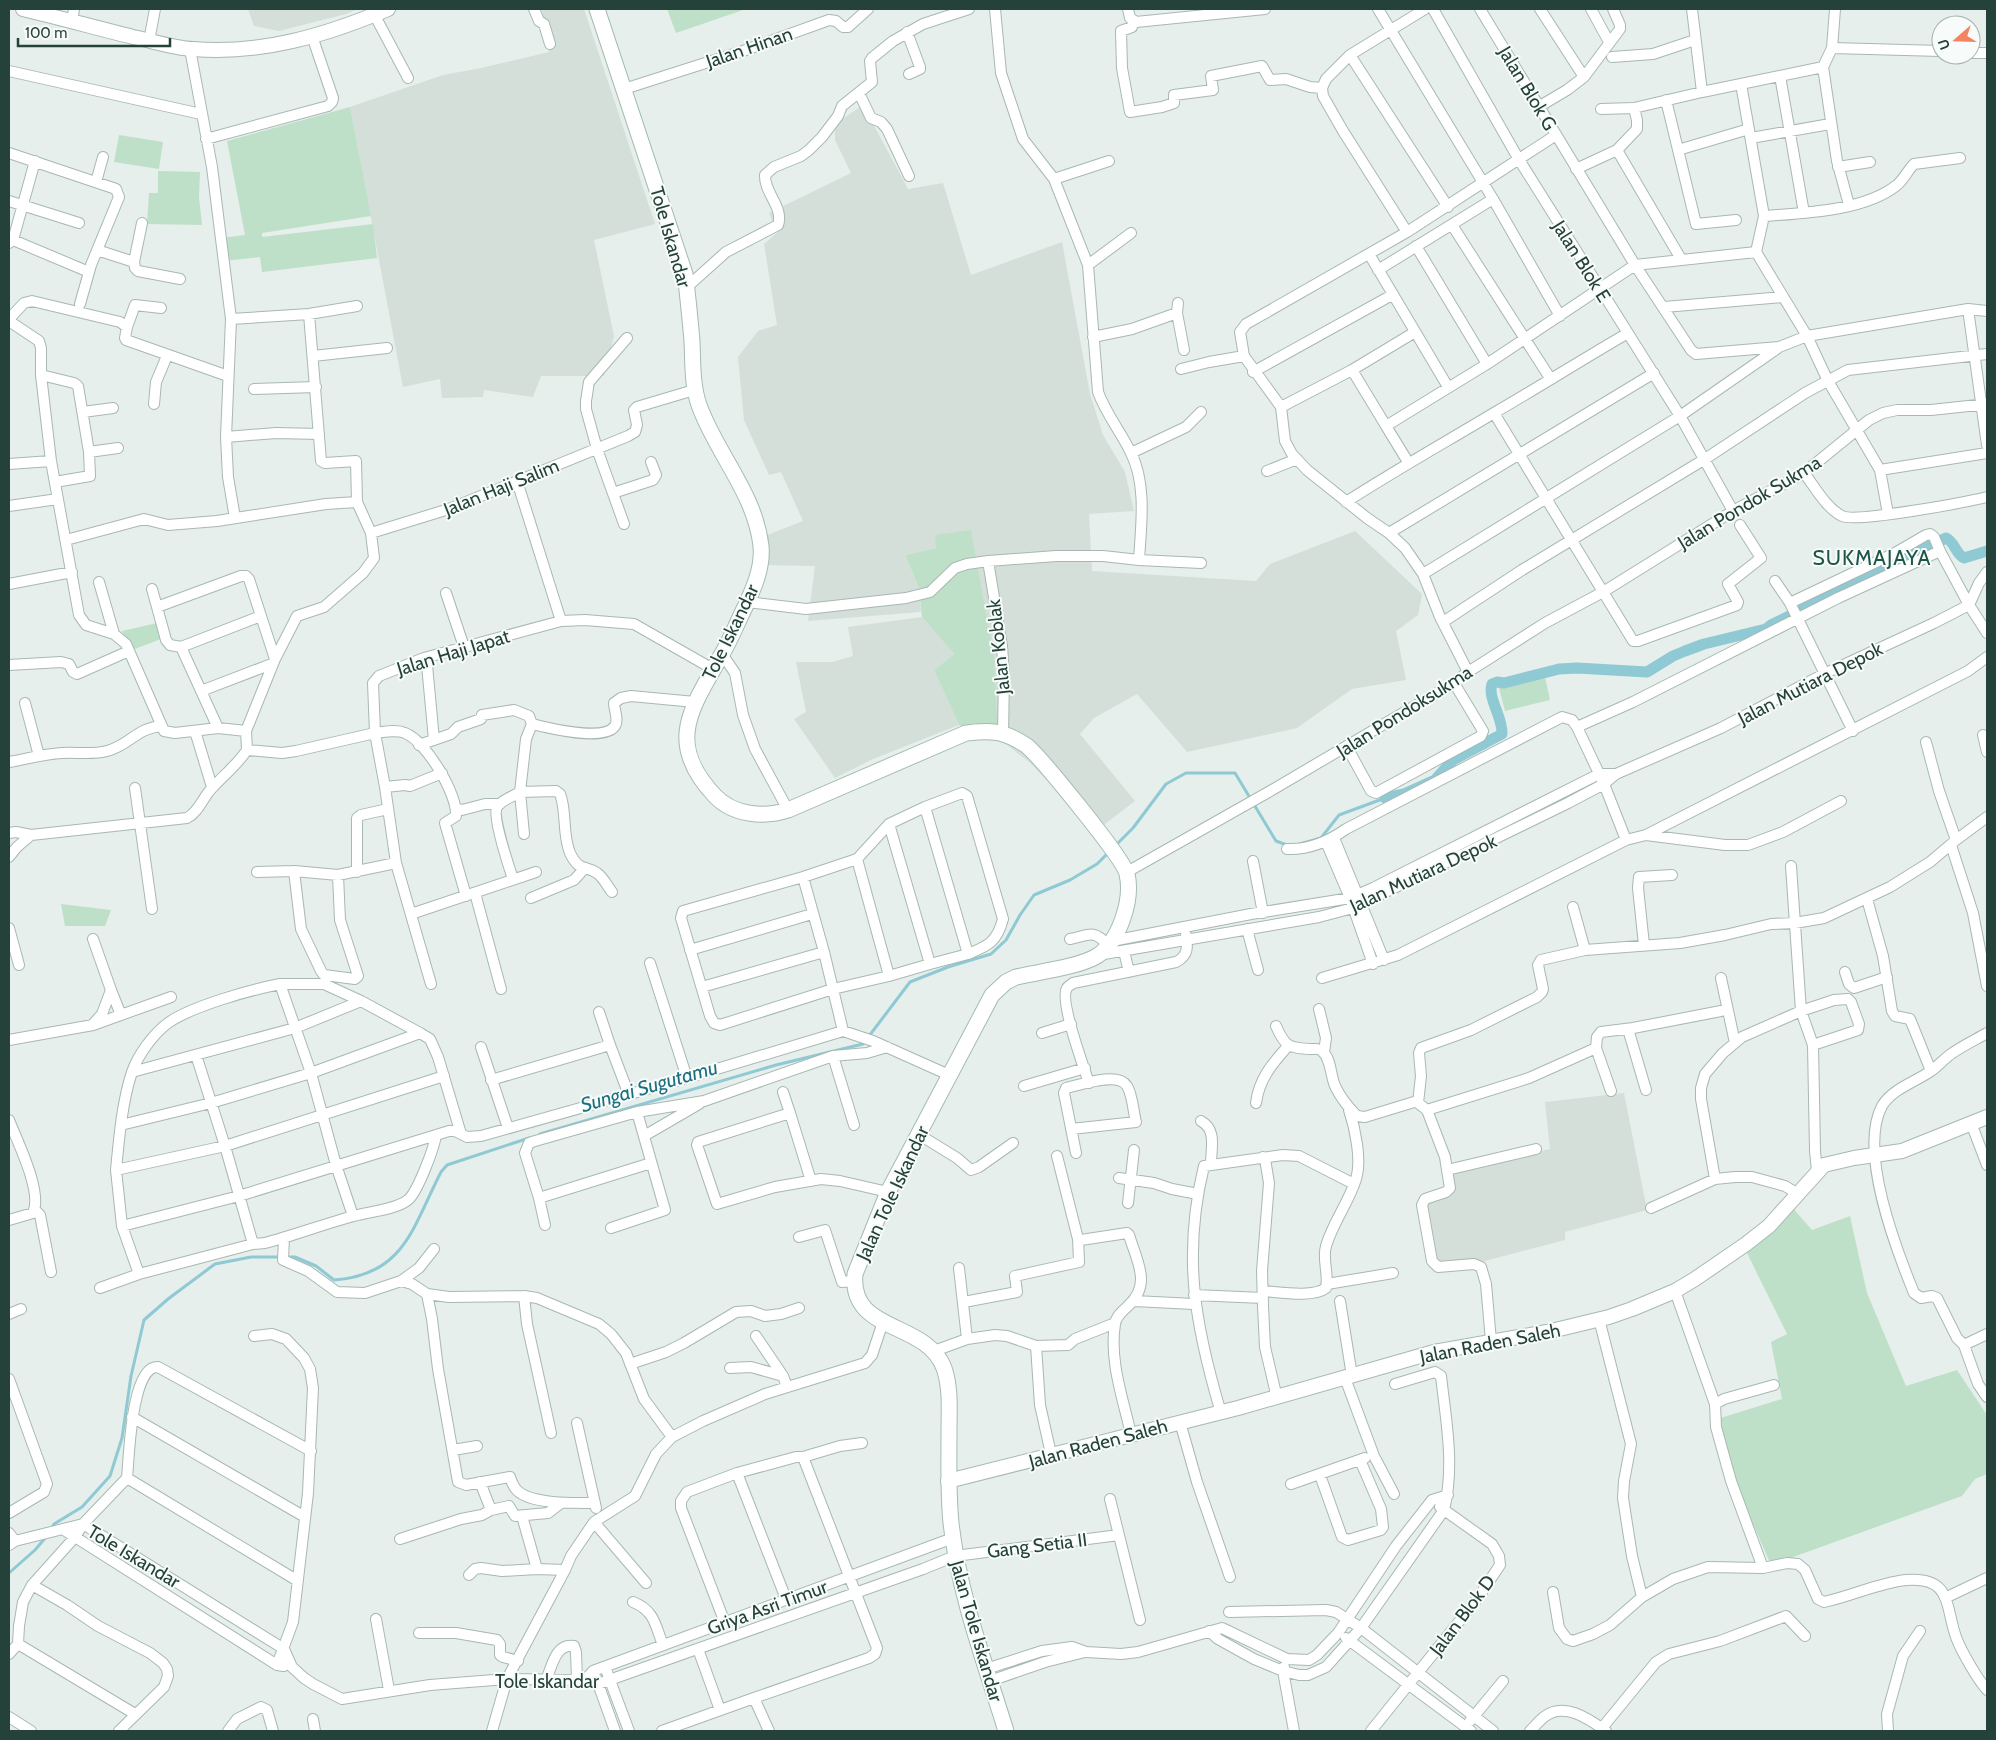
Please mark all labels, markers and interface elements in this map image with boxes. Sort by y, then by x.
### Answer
scale bar [18,15,170,47]
north arrow [1931,15,1981,65]
street label: Jalan Hinan [702,22,795,73]
text: 100 m [25,24,67,42]
text: U [1934,37,1954,52]
street label: Jalan Blok G [1493,41,1562,134]
street label: Tole Iskandar [645,184,696,290]
street label: Jalan Blok E [1547,215,1616,306]
street label: Jalan Pondok Sukma [1673,451,1825,555]
street label: Jalan Haji Salim [439,454,562,521]
district label: SUKMAJAYA [1813,545,1931,570]
street label: Tole Iskandar [697,581,764,684]
street label: Jalan Koblak [982,598,1015,697]
street label: Jalan Haji Japat [393,624,513,681]
street label: Jalan Mutiara Depok [1733,637,1887,730]
street label: Jalan Pondoksukma [1331,660,1476,763]
street label: Jalan Mutiara Depok [1345,829,1501,918]
water label: Sungai Sugutamu [578,1055,720,1117]
street label: Jalan Tole Iskandar [851,1122,934,1265]
street label: Jalan Raden Saleh [1417,1319,1562,1369]
street label: Jalan Raden Saleh [1025,1414,1170,1473]
street label: Tole Iskandar [83,1520,184,1593]
street label: Gang Setia II [986,1528,1088,1563]
street label: Jalan Tole Iskandar [945,1557,1008,1705]
street label: Jalan Blok D [1424,1570,1500,1661]
street label: Griya Asri Timur [704,1575,830,1640]
street label: Tole Iskandar [495,1670,599,1693]

